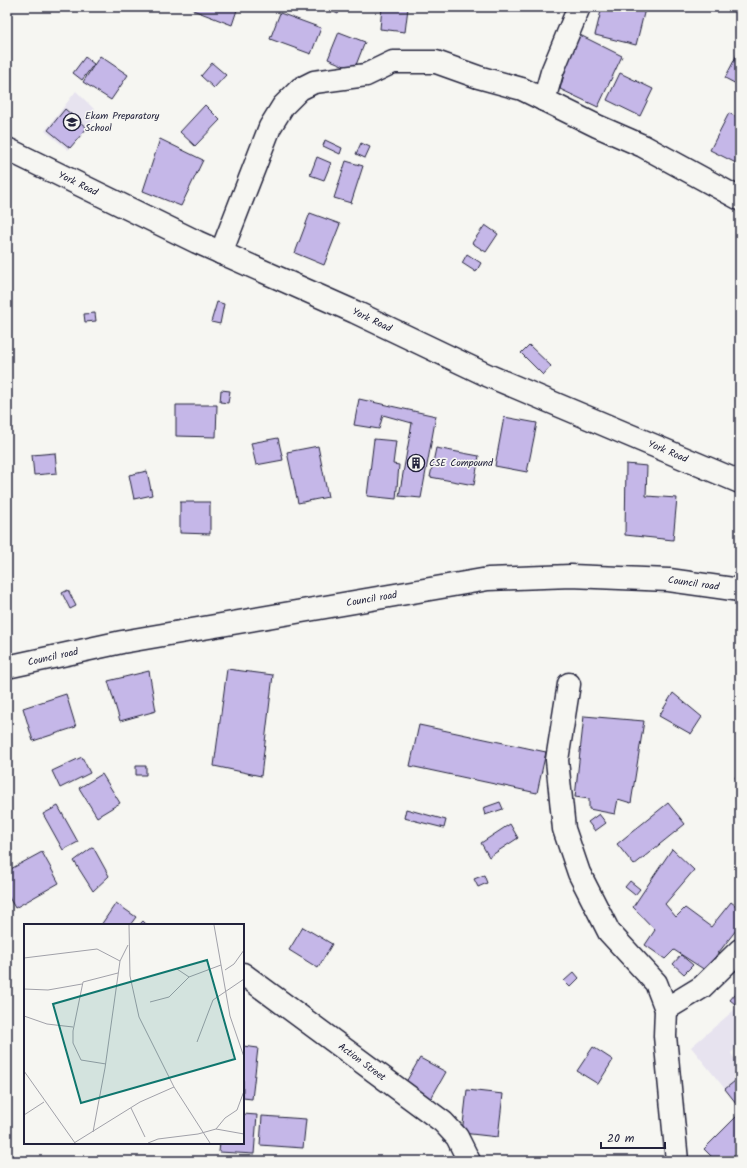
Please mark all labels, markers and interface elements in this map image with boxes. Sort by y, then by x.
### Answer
place label: Ekam Preparatory School [85,108,160,136]
school or university icon: Ekam Preparatory School [62,112,82,132]
street label: York Road [55,167,101,201]
street label: York Road [349,304,395,337]
street label: York Road [645,436,691,468]
building icon: CSE Compound [406,453,426,473]
place label: CSE Compound [429,455,494,471]
street label: Council road [667,572,721,595]
street label: Council road [345,587,399,611]
street label: Council road [26,644,81,670]
inset map [24,924,244,1144]
street label: Action Street [335,1039,389,1085]
scale bar [601,1124,665,1150]
text: 20 m [607,1129,635,1148]

